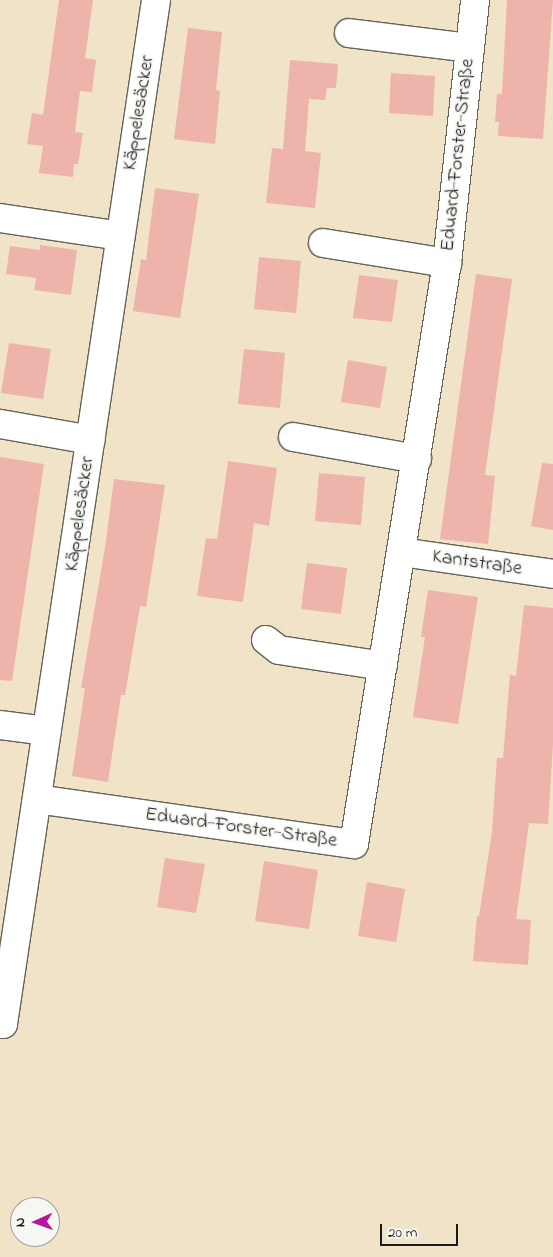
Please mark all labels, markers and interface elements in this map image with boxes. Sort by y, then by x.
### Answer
street label: Käppelesäcker [118,54,160,172]
street label: Eduard-Forster-Straße [436,57,480,253]
street label: Käppelesäcker [60,455,100,573]
street label: Kantstraße [431,545,523,581]
street label: Eduard-Forster-Straße [143,803,339,853]
north arrow [10,1197,60,1247]
scale bar [383,1214,460,1246]
text: N [10,1217,31,1228]
text: 20 m [388,1222,417,1244]

